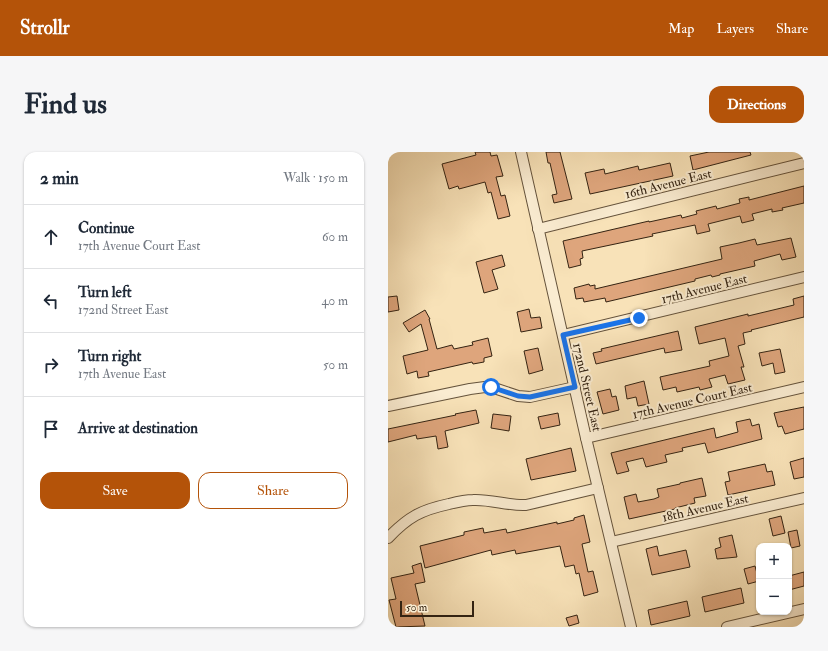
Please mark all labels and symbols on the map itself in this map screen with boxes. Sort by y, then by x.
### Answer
street label: 16th Avenue East [623,165,713,202]
street label: 17th Avenue East [660,271,749,307]
route end [630,309,648,327]
street label: 172nd Street East [569,341,605,433]
route start [482,378,500,396]
street label: 17th Avenue Court East [631,379,754,423]
street label: 18th Avenue East [660,490,750,526]
scale bar [400,599,474,618]

